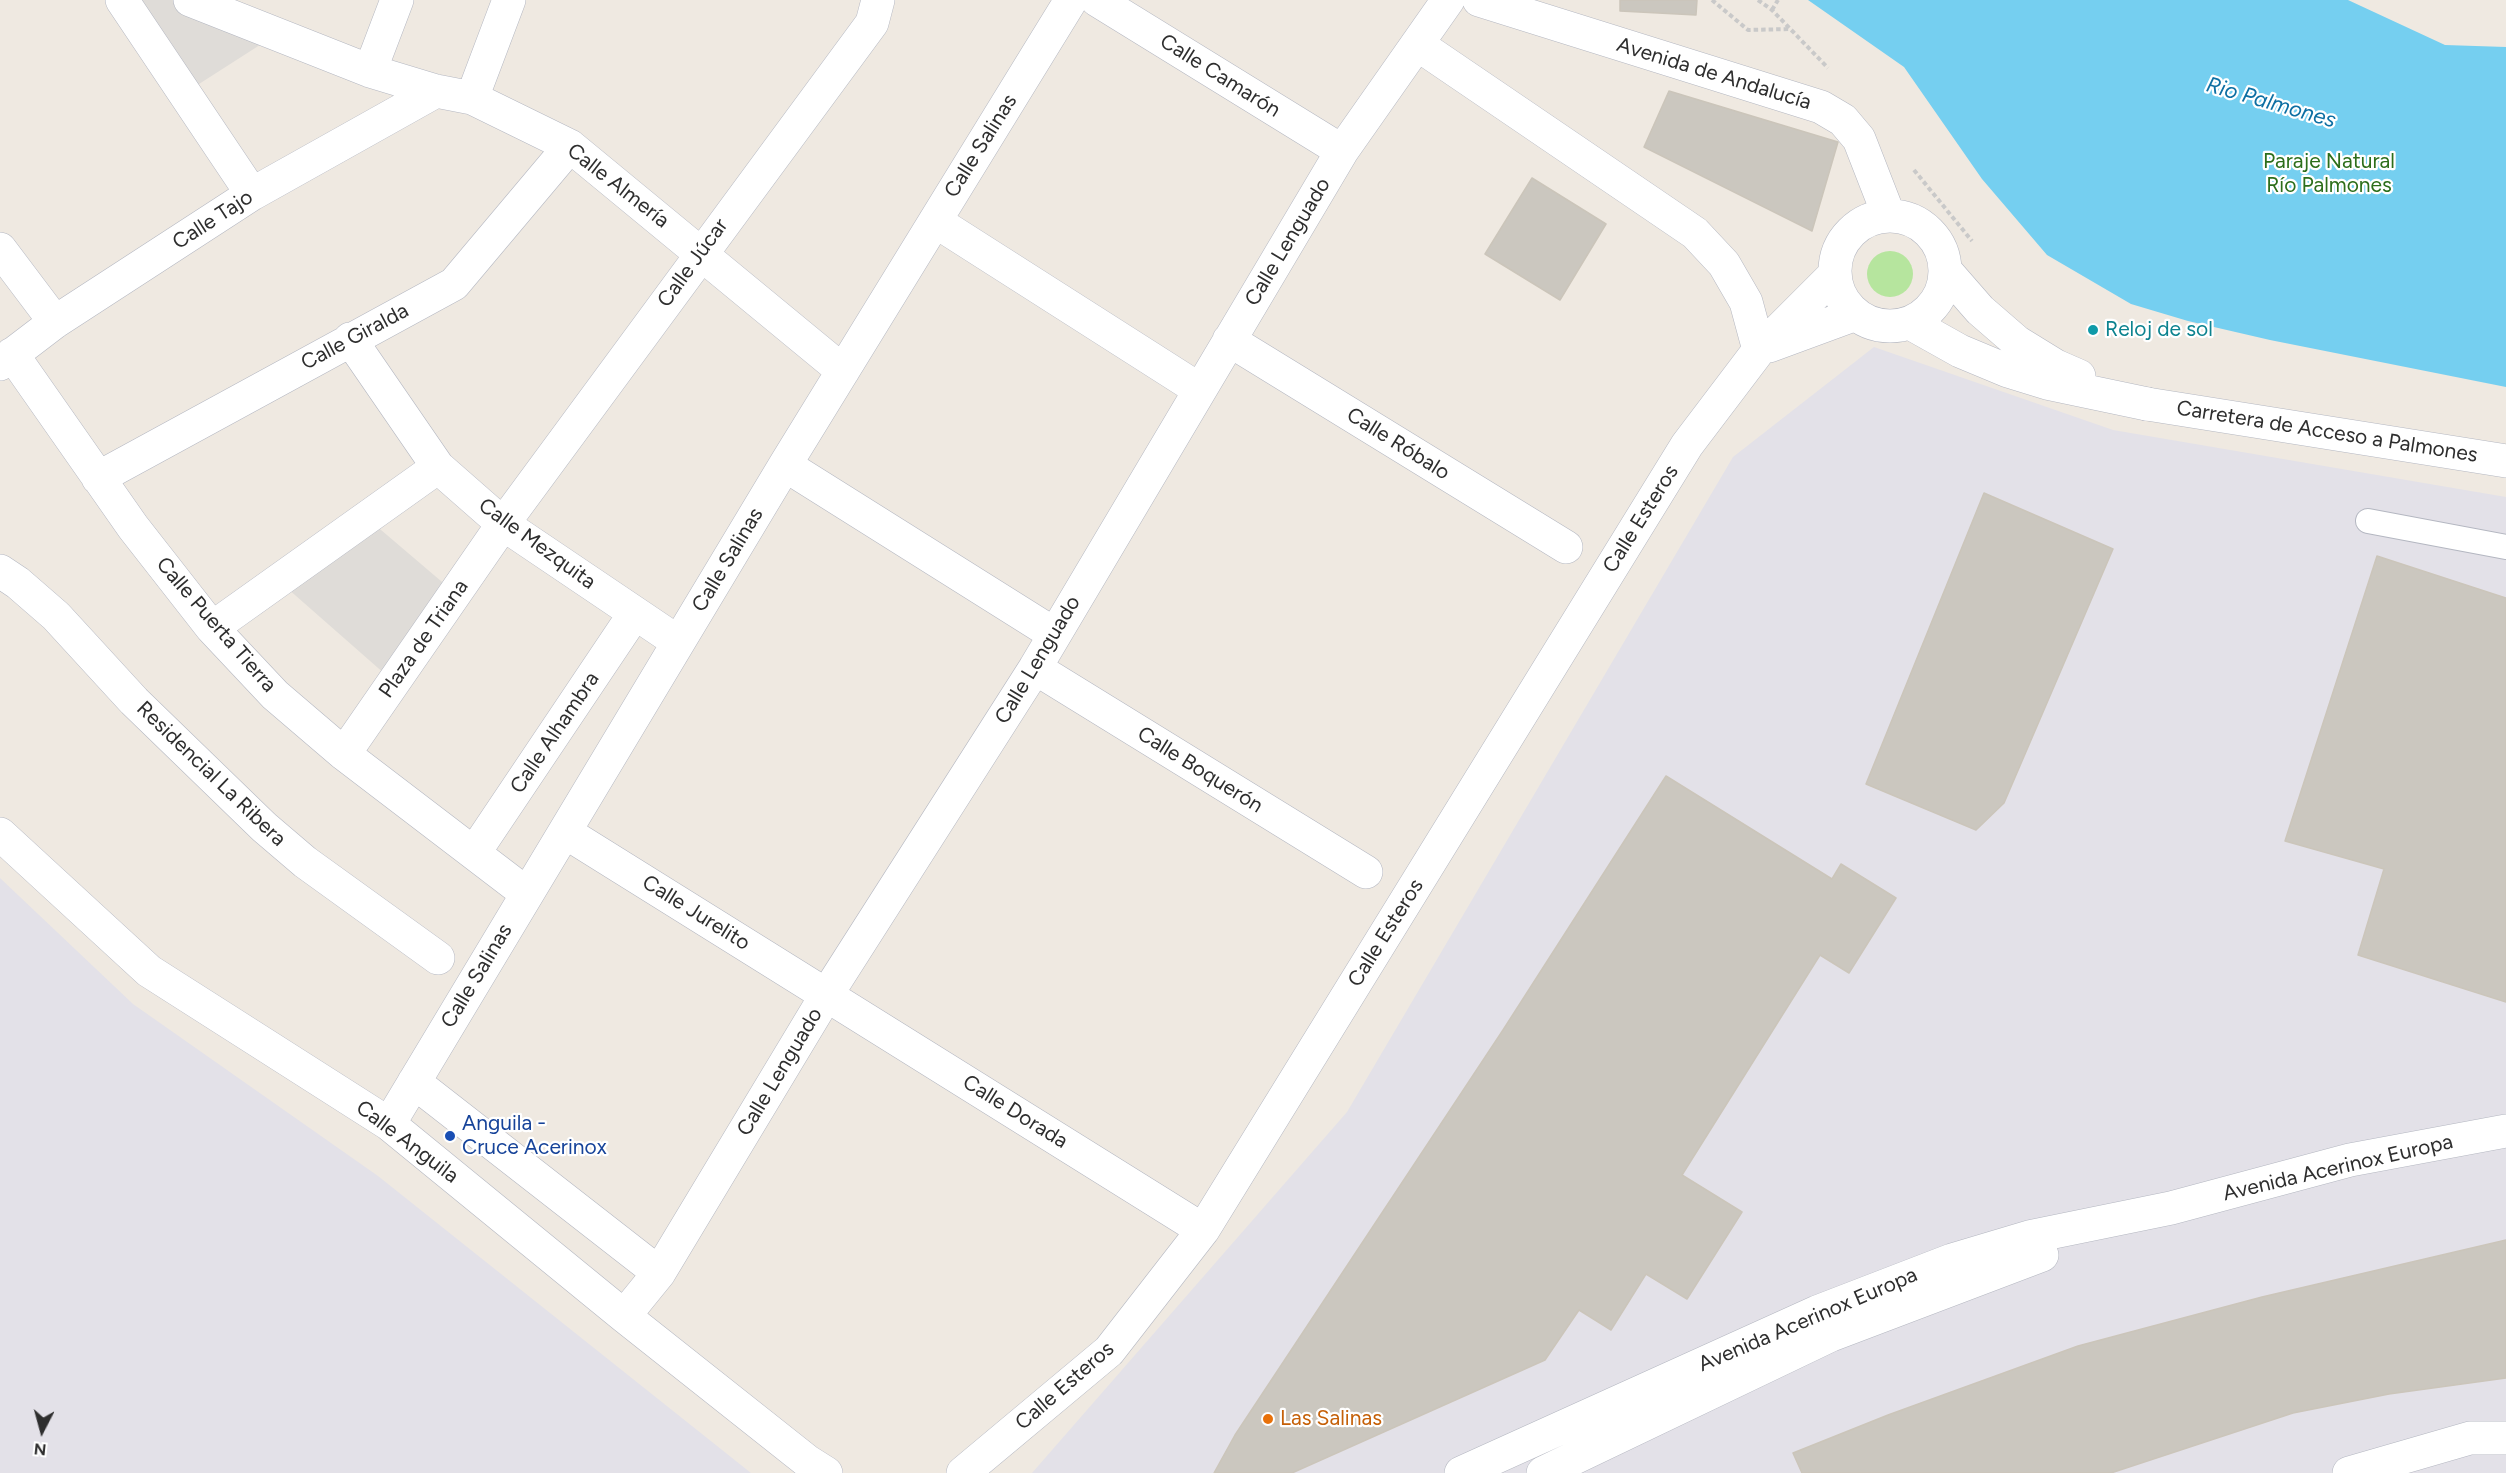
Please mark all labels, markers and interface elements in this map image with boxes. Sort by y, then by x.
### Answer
street label: Calle Camarón [1155,29,1285,123]
street label: Avenida de Andalucía [1614,32,1814,116]
water label: Rio Palmones [2203,72,2339,134]
street label: Calle Salinas [939,90,1023,202]
street label: Calle Almería [562,138,674,234]
park label: Paraje Natural Río Palmones [2263,149,2395,199]
street label: Calle Lenguado [1240,173,1336,311]
street label: Calle Tajo [168,185,258,255]
street label: Calle Júcar [652,214,734,312]
street label: Calle Giralda [297,298,413,376]
place label: Reloj de sol [2105,317,2213,343]
marker: Reloj de sol [2086,323,2100,337]
street label: Carretera de Acceso a Palmones [2175,396,2479,468]
street label: Calle Róbalo [1342,402,1454,486]
street label: Calle Esteros [1598,460,1684,578]
street label: Calle Mezquita [474,493,600,595]
street label: Calle Salinas [687,503,769,617]
street label: Calle Puerta Tierra [150,552,282,698]
street label: Plaza de Triana [374,575,474,703]
street label: Calle Lenguado [990,591,1086,729]
street label: Calle Alhambra [505,668,605,798]
street label: Residencial La Ribera [131,696,291,852]
street label: Calle Boquerón [1133,721,1267,819]
street label: Calle Jurelito [637,870,755,956]
street label: Calle Esteros [1343,874,1429,992]
street label: Calle Salinas [436,919,518,1033]
street label: Calle Lenguado [732,1003,828,1141]
street label: Calle Dorada [958,1070,1072,1154]
street label: Calle Anguila [351,1095,463,1189]
place label: Anguila - Cruce Acerinox [462,1111,607,1161]
marker: Anguila - Cruce Acerinox [443,1129,457,1143]
street label: Avenida Acerinox Europa [2221,1129,2455,1207]
street label: Avenida Acerinox Europa [1695,1262,1921,1378]
street label: Calle Esteros [1011,1336,1119,1436]
north arrow [12,1401,72,1461]
place label: Las Salinas [1280,1406,1382,1432]
marker: Las Salinas [1261,1412,1275,1426]
text: N [33,1439,47,1459]

